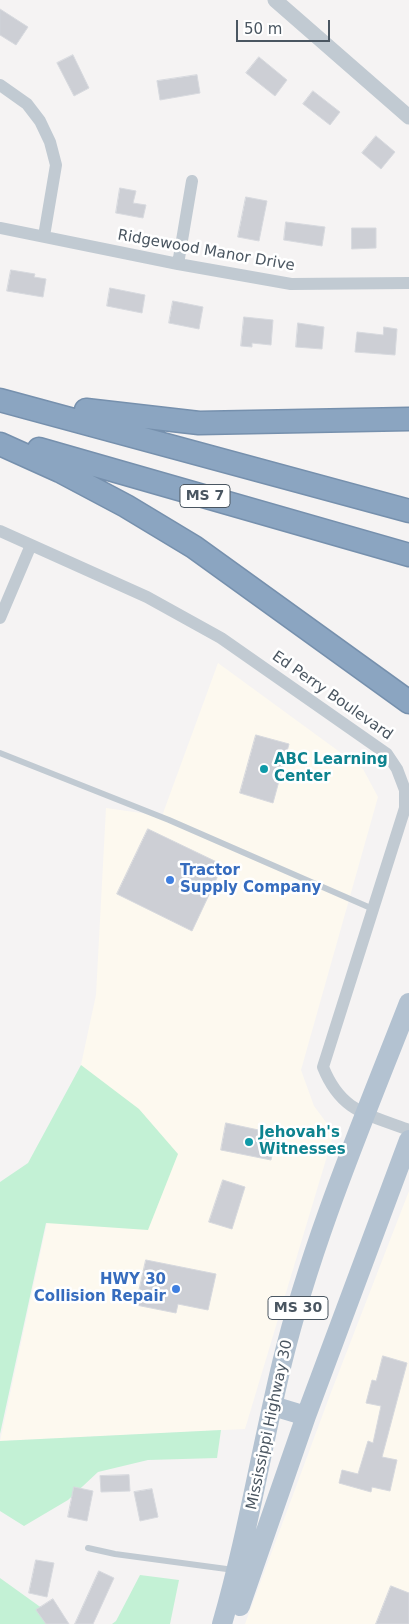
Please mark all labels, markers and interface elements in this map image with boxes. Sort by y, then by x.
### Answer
scale bar [239,10,333,42]
text: 50 m [244,20,282,38]
street label: Ridgewood Manor Drive [116,227,296,275]
road number: MS 7 [180,484,230,508]
street label: Ed Perry Boulevard [268,648,396,744]
place label: ABC Learning Center [274,751,388,786]
marker: ABC Learning Center [258,763,270,775]
place label: Tractor Supply Company [180,862,321,897]
marker: Tractor Supply Company [164,874,176,886]
place label: Jehovah's Witnesses [259,1124,346,1159]
marker: Jehovah's Witnesses [243,1136,255,1148]
place label: HWY 30 Collision Repair [34,1271,166,1306]
marker: HWY 30 Collision Repair [170,1283,182,1295]
road number: MS 30 [268,1296,328,1320]
street label: Mississippi Highway 30 [243,1338,297,1512]

